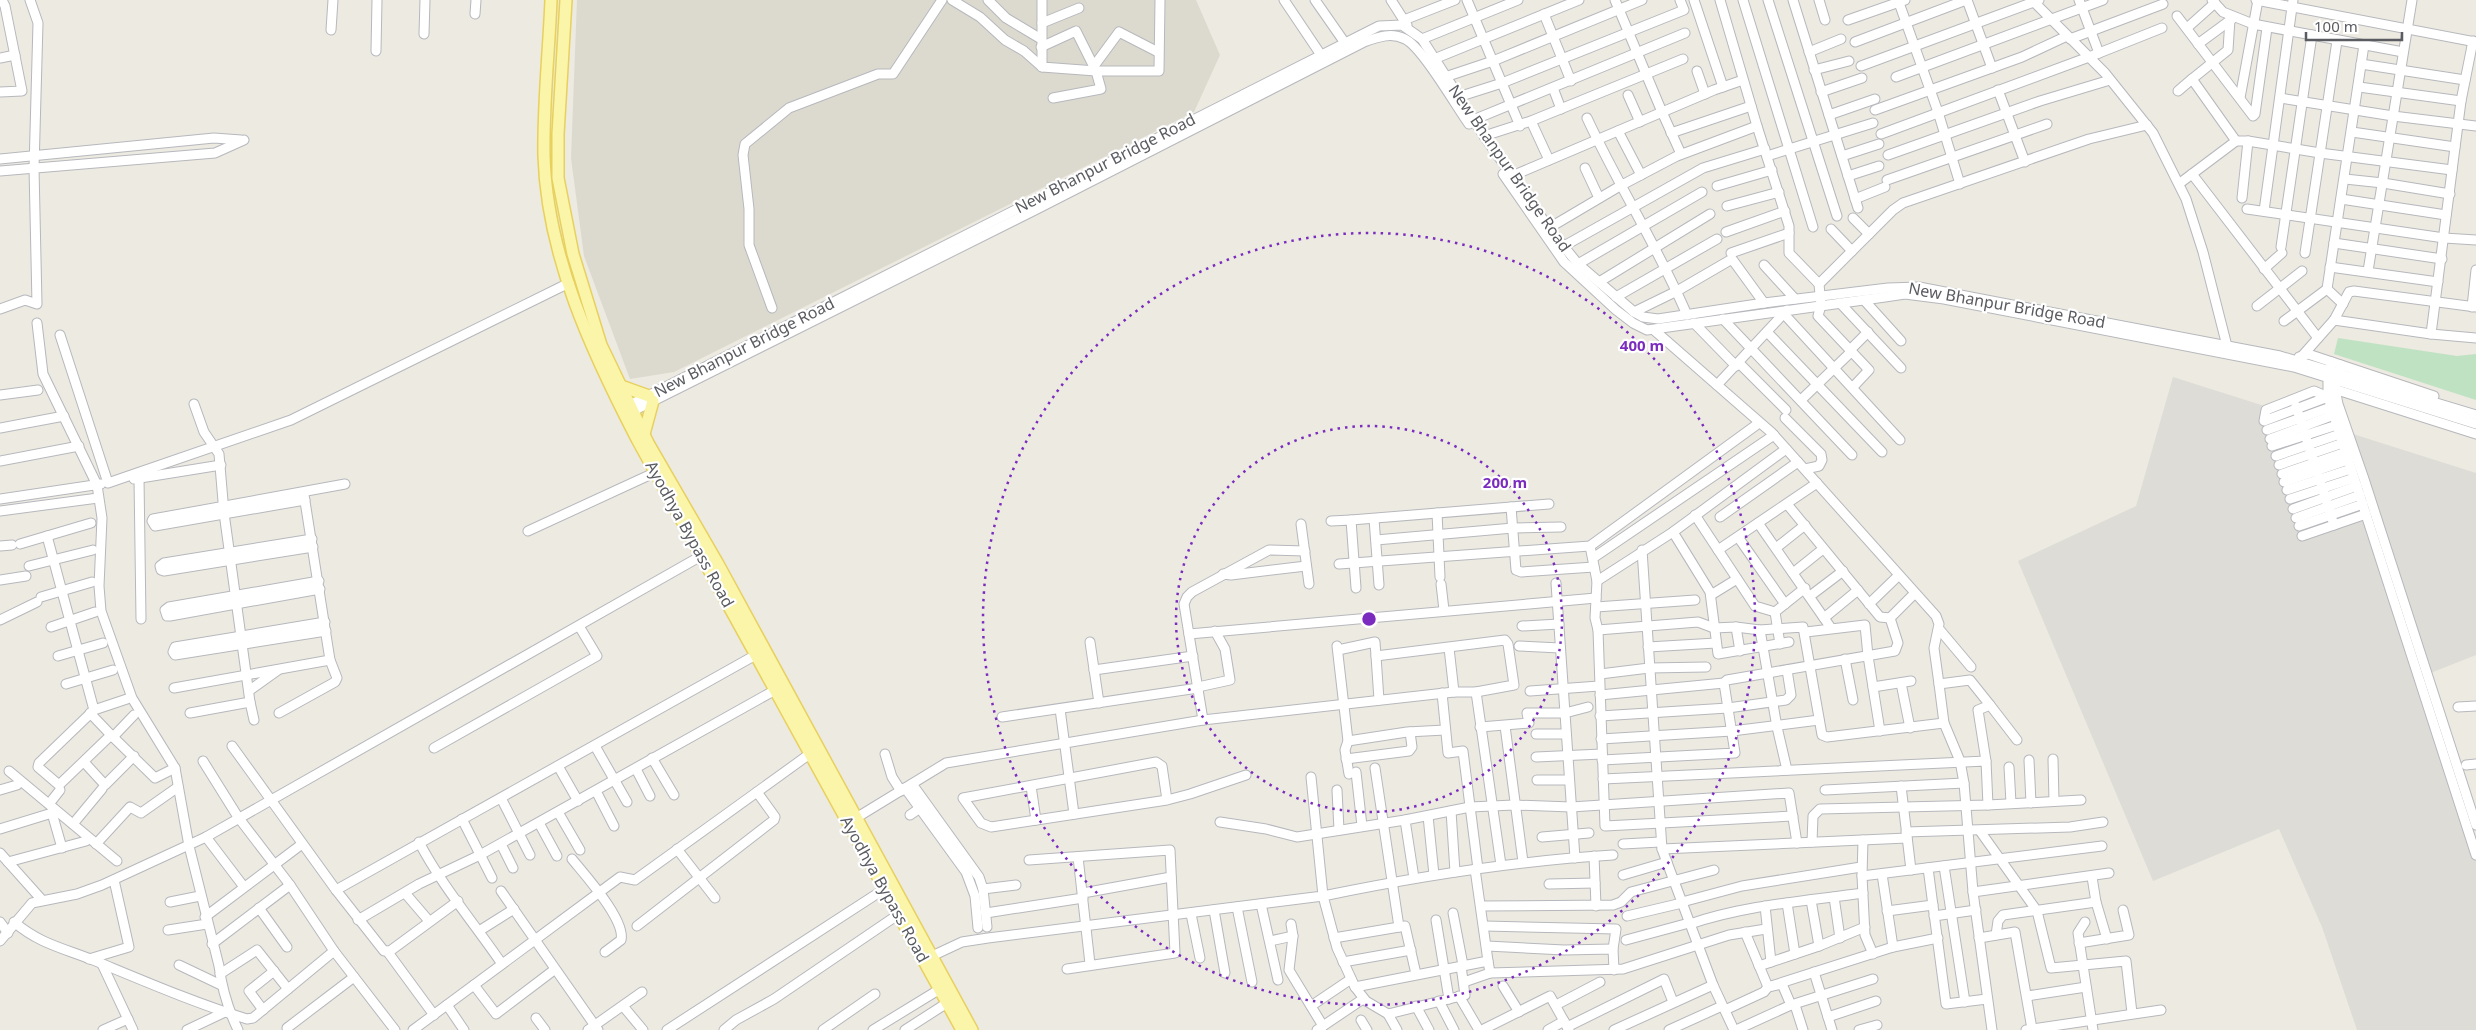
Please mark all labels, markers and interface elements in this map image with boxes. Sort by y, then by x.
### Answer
scale bar [2306,10,2402,42]
text: 100 m [2314,16,2358,36]
street label: New Bhanpur Bridge Road [1444,80,1576,256]
street label: New Bhanpur Bridge Road [1011,108,1199,218]
street label: New Bhanpur Bridge Road [1907,277,2107,333]
street label: New Bhanpur Bridge Road [650,292,838,402]
text: 400 m [1620,335,1664,355]
street label: Ayodhya Bypass Road [641,457,739,611]
text: 200 m [1483,472,1527,492]
centre of rings [1360,610,1378,628]
street label: Ayodhya Bypass Road [836,812,934,966]

